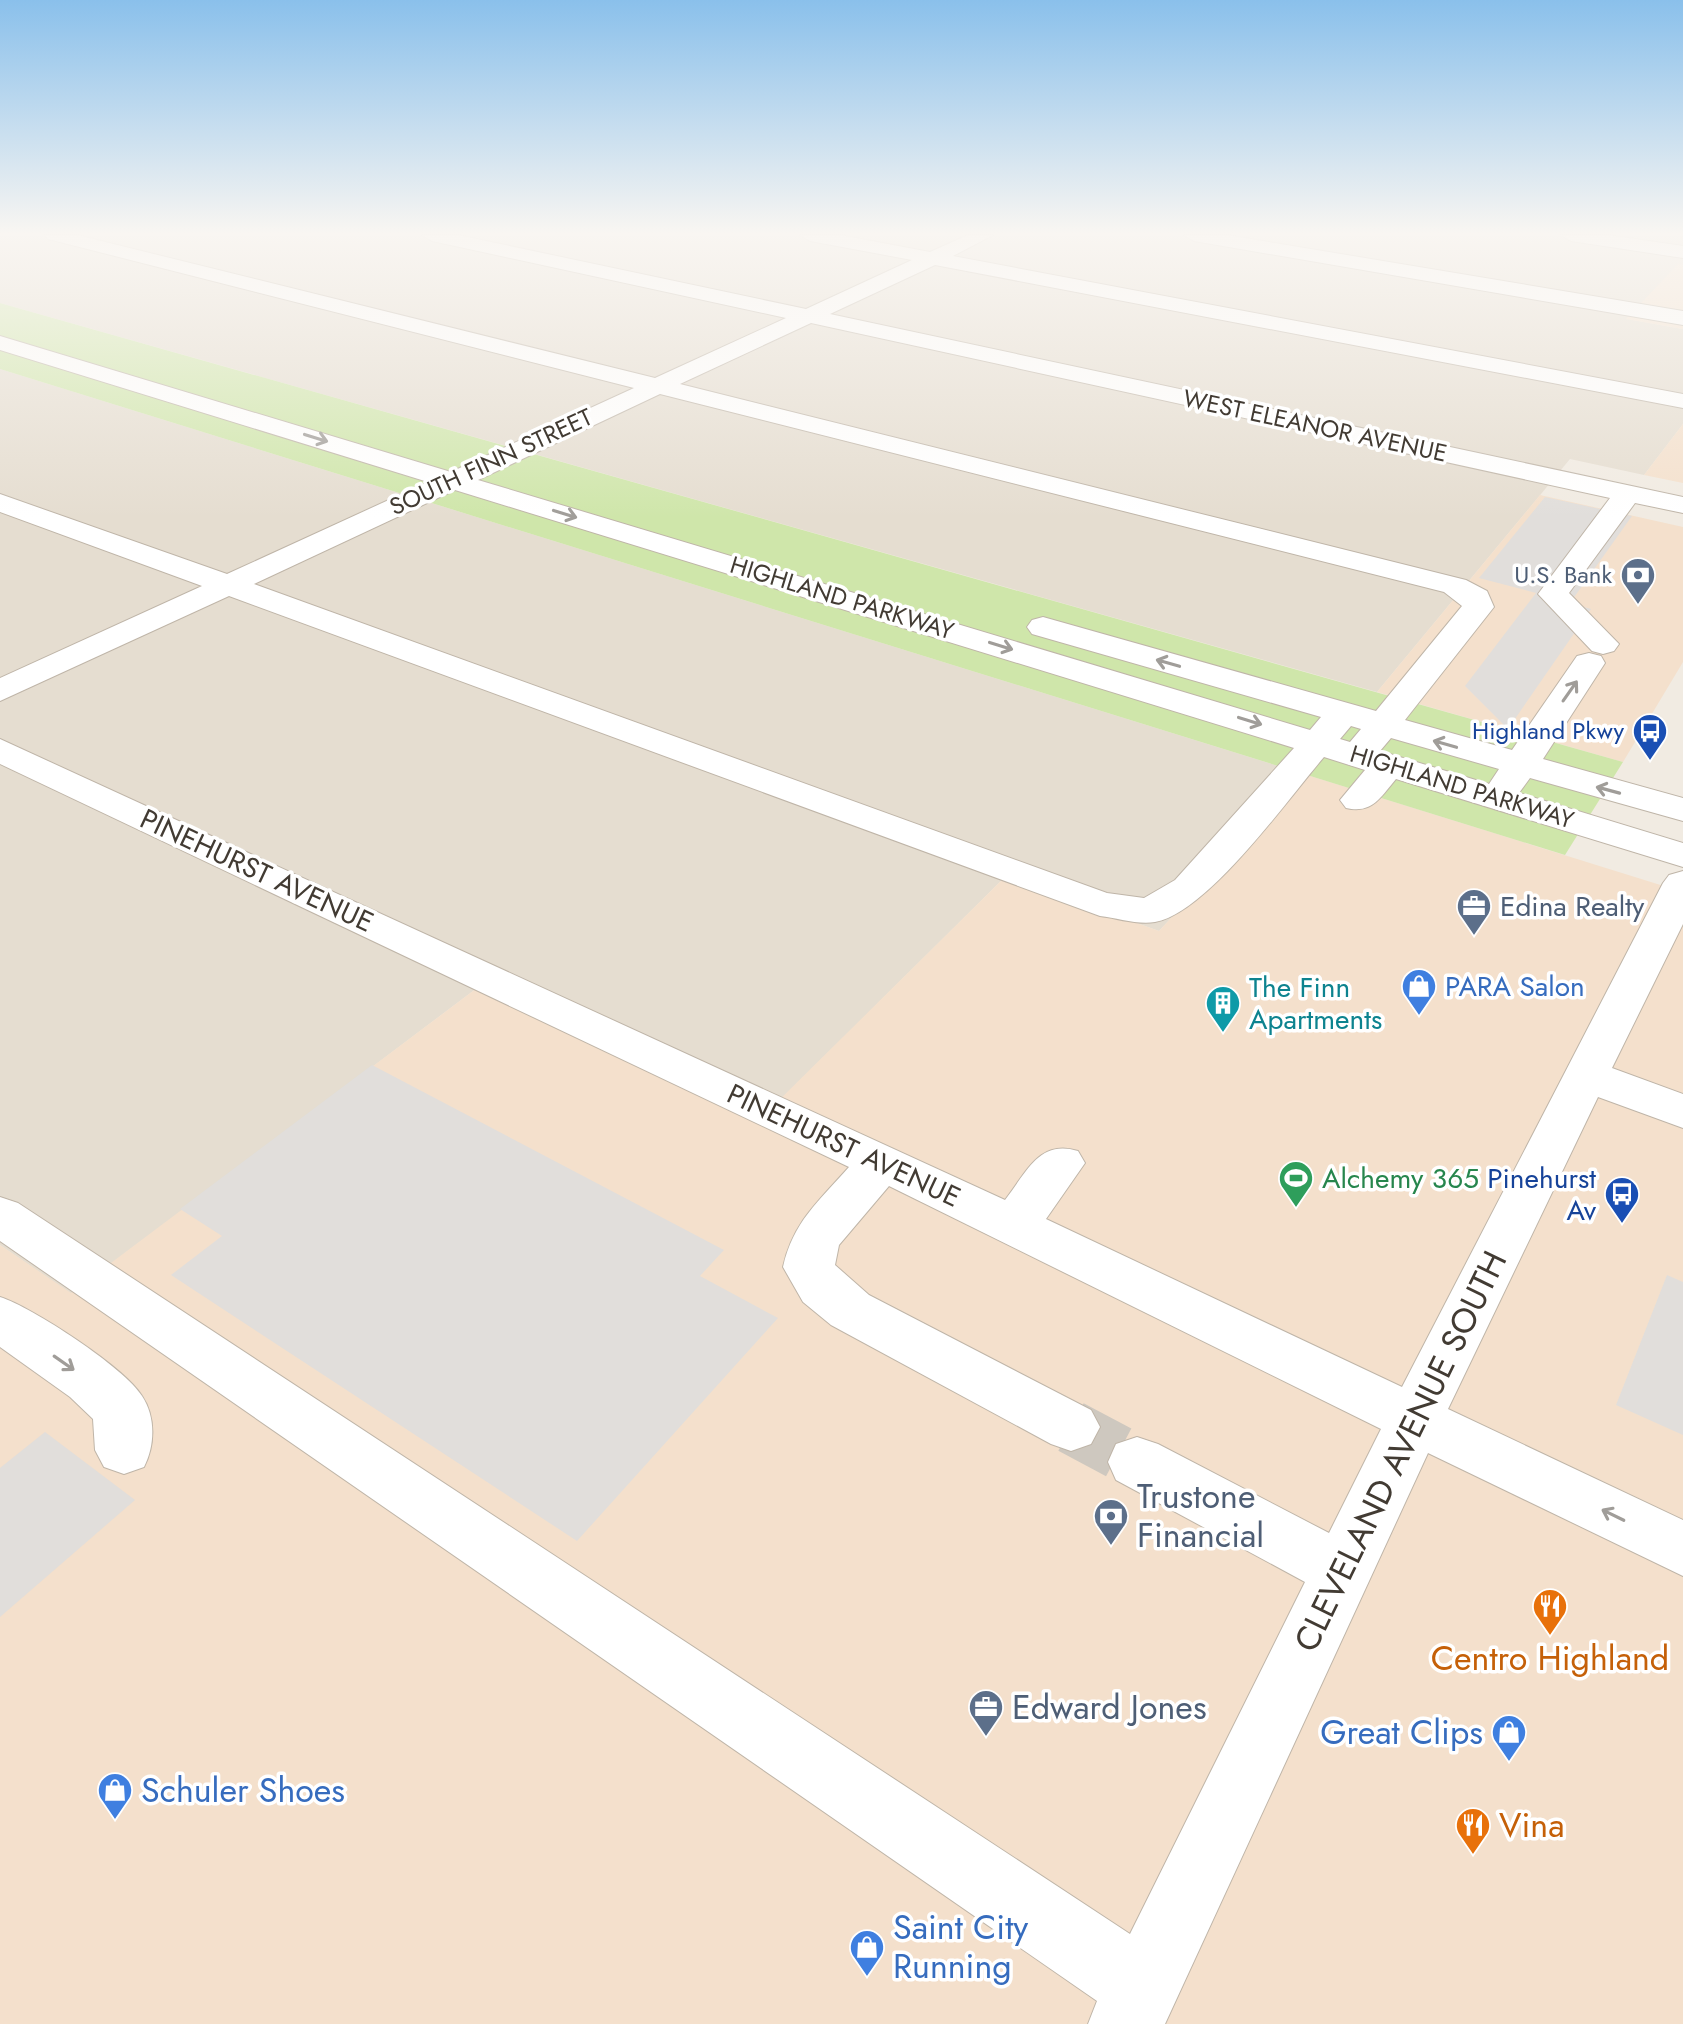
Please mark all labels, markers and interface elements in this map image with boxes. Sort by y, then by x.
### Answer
street label: WEST ELEANOR AVENUE [1180,380,1450,471]
street label: SOUTH FINN STREET [384,399,598,524]
one-way arrow [302,431,328,446]
one-way arrow [551,507,577,522]
street label: HIGHLAND PARKWAY [726,547,959,648]
bank icon: U.S. Bank [1619,556,1657,606]
place label: U.S. Bank [1514,557,1612,592]
one-way arrow [988,639,1014,654]
one-way arrow [1156,655,1182,670]
one-way arrow [1562,680,1578,702]
bus stop icon: Highland Pkwy [1631,712,1669,762]
place label: Highland Pkwy [1472,713,1624,748]
one-way arrow [1237,715,1262,729]
street label: HIGHLAND PARKWAY [1346,736,1579,837]
one-way arrow [1433,736,1458,750]
one-way arrow [1595,782,1621,797]
street label: PINEHURST AVENUE [133,798,380,943]
place label: Edina Realty [1500,886,1645,927]
office icon: Edina Realty [1455,887,1493,937]
place label: PARA Salon [1445,966,1585,1007]
place label: The Finn Apartments [1249,967,1382,1040]
shop icon: PARA Salon [1400,967,1438,1017]
building icon: The Finn Apartments [1204,984,1242,1034]
street label: PINEHURST AVENUE [720,1073,967,1218]
place label: Alchemy 365 [1322,1158,1479,1199]
place label: Pinehurst Av [1487,1158,1597,1231]
sports icon: Alchemy 365 [1277,1159,1315,1209]
bus stop icon: Pinehurst Av [1603,1175,1641,1225]
street label: CLEVELAND AVENUE SOUTH [1282,1243,1519,1660]
one-way arrow [53,1355,75,1371]
place label: Trustone Financial [1137,1472,1264,1560]
bank icon: Trustone Financial [1092,1497,1130,1547]
one-way arrow [1601,1506,1625,1522]
restaurant icon: Centro Highland [1531,1587,1569,1637]
place label: Centro Highland [1431,1634,1669,1683]
place label: Edward Jones [1012,1683,1207,1732]
office icon: Edward Jones [967,1688,1005,1738]
place label: Great Clips [1320,1708,1483,1757]
shop icon: Great Clips [1490,1713,1528,1763]
place label: Schuler Shoes [141,1766,345,1815]
shop icon: Schuler Shoes [96,1771,134,1821]
place label: Vina [1499,1801,1564,1850]
restaurant icon: Vina [1454,1806,1492,1856]
place label: Saint City Running [893,1903,1028,1991]
shop icon: Saint City Running [848,1928,886,1978]

